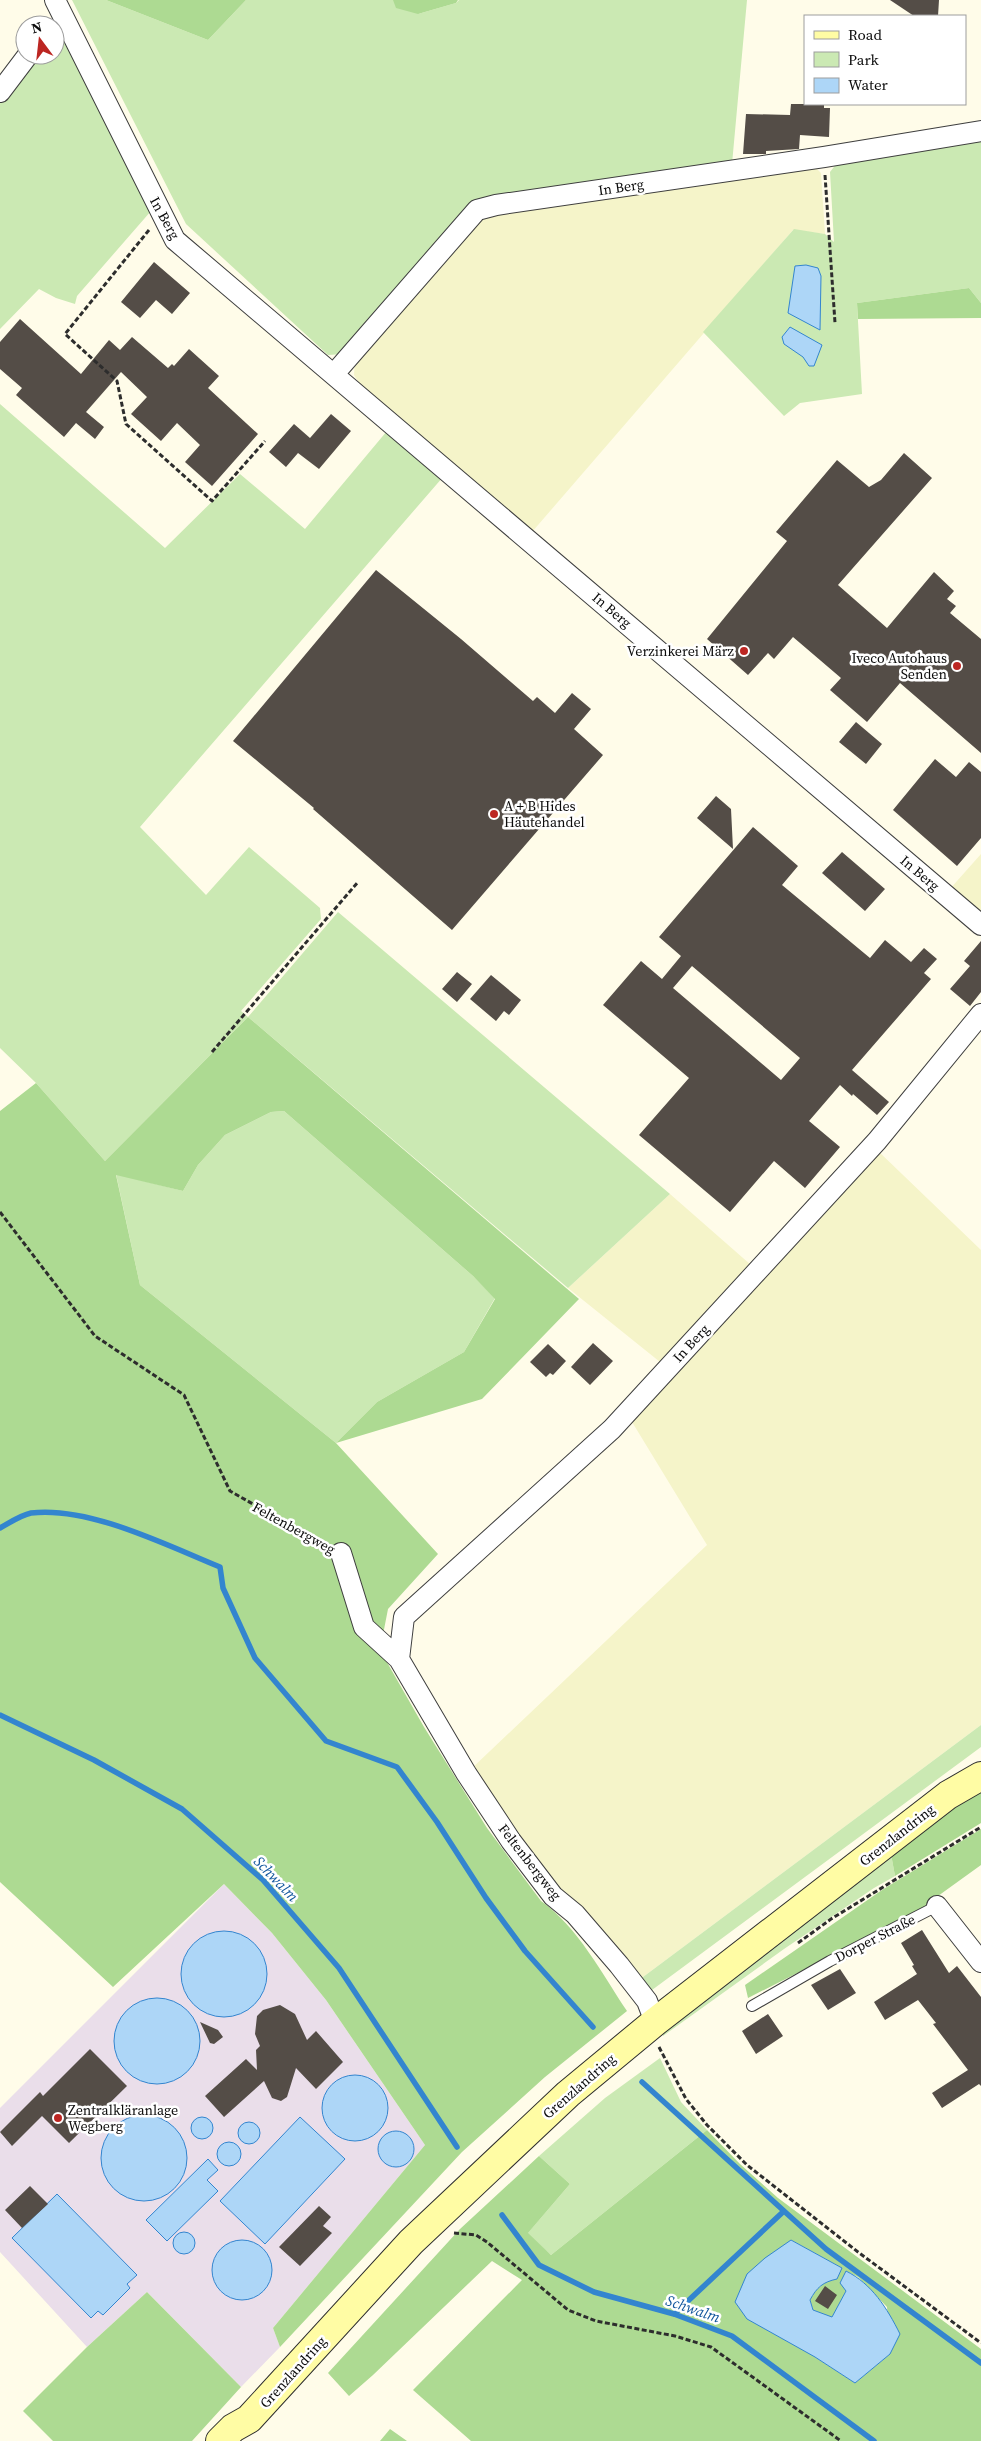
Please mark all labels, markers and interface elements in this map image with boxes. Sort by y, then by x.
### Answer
north arrow [15,15,65,65]
legend [804,15,966,105]
text: N [29,16,44,38]
text: Road [848,24,882,45]
text: Park [848,49,880,70]
text: Water [848,74,889,95]
street label: In Berg [597,174,645,200]
street label: In Berg [145,193,185,243]
street label: In Berg [588,588,636,632]
place label: Verzinkerei März [627,641,735,661]
marker: Verzinkerei März [738,645,750,657]
place label: Iveco Autohaus Senden [852,648,948,684]
marker: Iveco Autohaus Senden [951,660,963,672]
place label: A + B Hides Häutehandel [504,796,585,832]
marker: A + B Hides Häutehandel [488,808,500,820]
street label: In Berg [896,851,944,895]
street label: In Berg [668,1319,714,1367]
street label: Feltenbergweg [249,1497,339,1559]
street label: Grenzlandring [855,1799,939,1871]
street label: Feltenbergweg [494,1820,566,1904]
water label: Schwalm [249,1851,304,1907]
street label: Dorper Straße [831,1909,919,1967]
street label: Grenzlandring [538,2049,620,2123]
place label: Zentralkläranlage Wegberg [68,2100,178,2136]
marker: Zentralkläranlage Wegberg [52,2112,64,2124]
water label: Schwalm [663,2289,724,2328]
street label: Grenzlandring [255,2332,331,2412]

